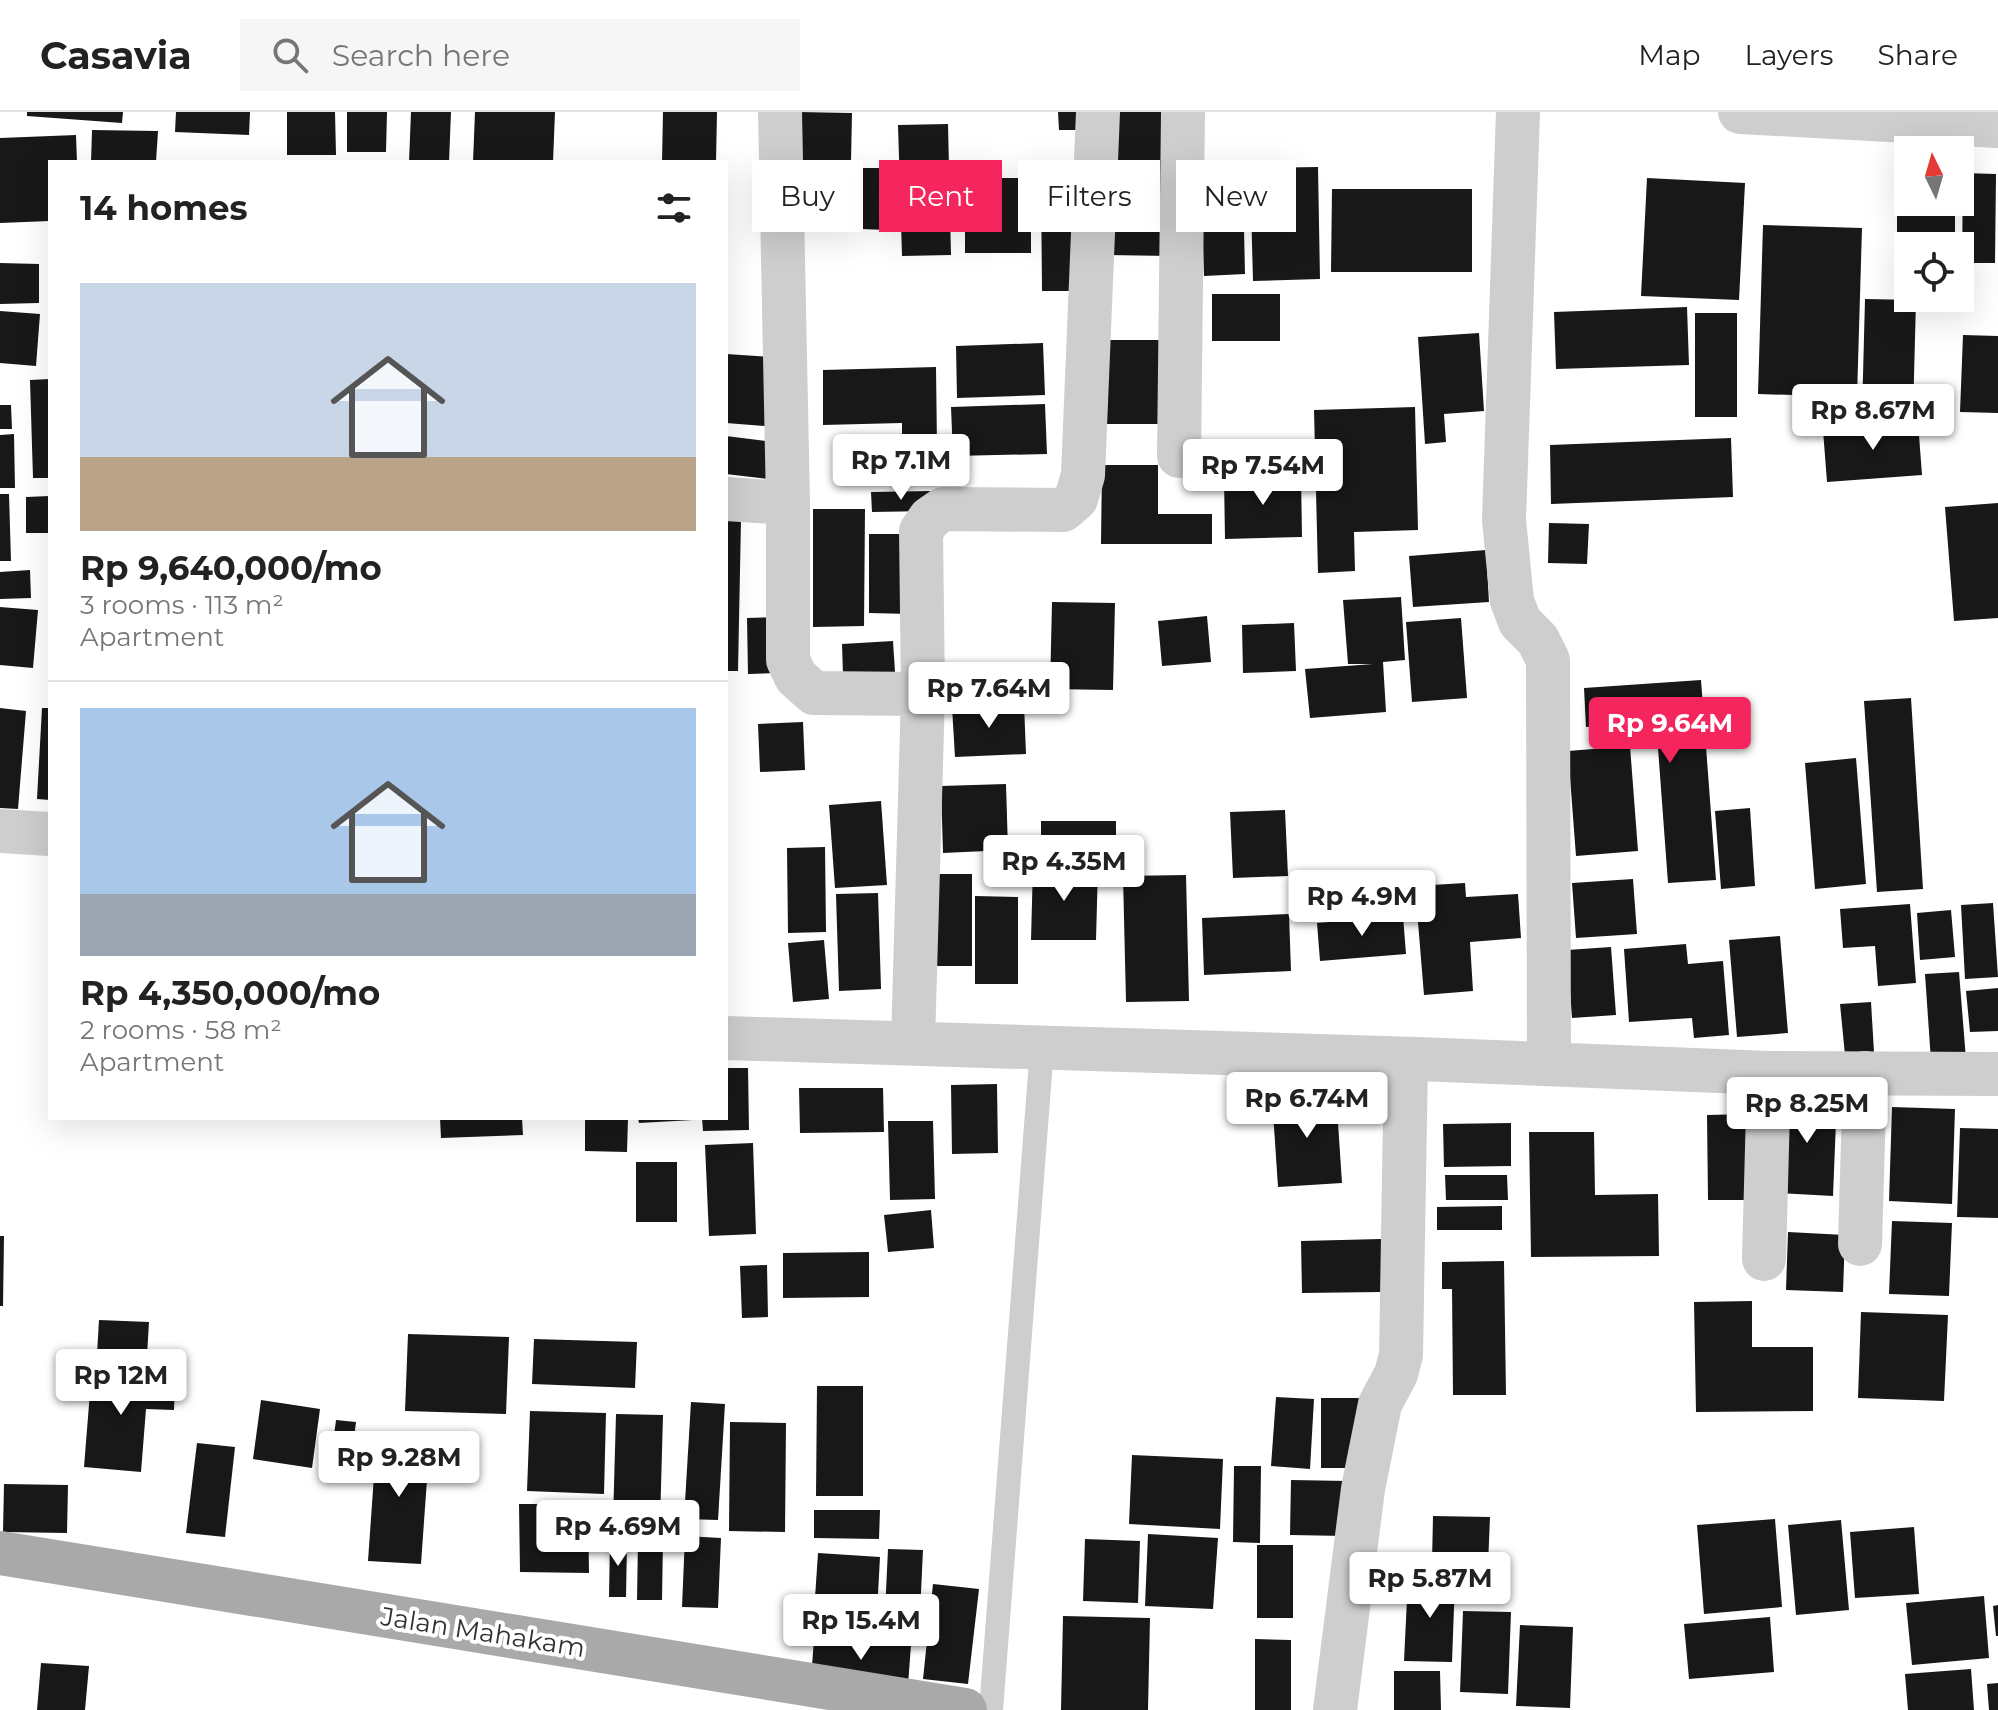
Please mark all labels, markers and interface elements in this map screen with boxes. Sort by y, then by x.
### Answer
search box [240,19,800,91]
text: Casavia [40,32,192,79]
icon: search [268,33,312,77]
text: Search here [332,37,510,74]
text: Map [1638,38,1701,72]
text: Layers [1745,38,1834,72]
text: Share [1878,38,1958,72]
north arrow [1894,136,1974,216]
map controls [1894,136,1974,312]
chip: Buy [752,160,863,232]
chip: Rent [879,160,1002,232]
chip: Filters [1018,160,1160,232]
chip: New [1176,160,1296,232]
icon: filters [652,186,696,230]
text: 14 homes [80,187,248,229]
button: locate [1894,232,1974,312]
icon: home [316,335,460,479]
pin: Rp 8.67M [1790,384,1956,452]
text: Rp 8.67M [1810,394,1936,426]
pin: Rp 7.1M [827,434,975,502]
pin: Rp 7.54M [1180,439,1346,507]
text: Rp 7.1M [851,444,951,476]
text: Rp 7.54M [1201,449,1325,481]
text: Rp 9,640,000/mo [80,547,382,589]
text: 3 rooms · 113 m² [80,589,284,621]
text: Apartment [80,621,224,653]
pin: Rp 7.64M [906,662,1072,730]
text: Rp 7.64M [926,672,1052,704]
pin: Rp 9.64M [1587,697,1753,765]
text: Rp 9.64M [1607,707,1733,739]
icon: home [316,760,460,904]
pin: Rp 4.35M [981,835,1147,903]
text: Rp 4.35M [1001,845,1127,877]
pin: Rp 4.9M [1288,870,1436,938]
text: Rp 4.9M [1306,880,1418,912]
text: Rp 4,350,000/mo [80,972,380,1014]
text: 2 rooms · 58 m² [80,1014,282,1046]
text: Apartment [80,1046,224,1078]
pin: Rp 6.74M [1224,1072,1390,1140]
pin: Rp 8.25M [1724,1077,1890,1145]
text: Rp 6.74M [1245,1082,1369,1114]
text: Rp 8.25M [1745,1087,1869,1119]
pin: Rp 12M [56,1349,186,1417]
text: Rp 12M [74,1359,168,1391]
pin: Rp 9.28M [316,1431,482,1499]
text: Rp 9.28M [336,1441,462,1473]
pin: Rp 4.69M [535,1500,701,1568]
text: Rp 4.69M [554,1510,682,1542]
pin: Rp 5.87M [1347,1552,1513,1620]
text: Rp 5.87M [1367,1562,1493,1594]
pin: Rp 15.4M [778,1594,944,1662]
street label: Jalan Mahakam [378,1600,587,1664]
text: Rp 15.4M [801,1604,921,1636]

